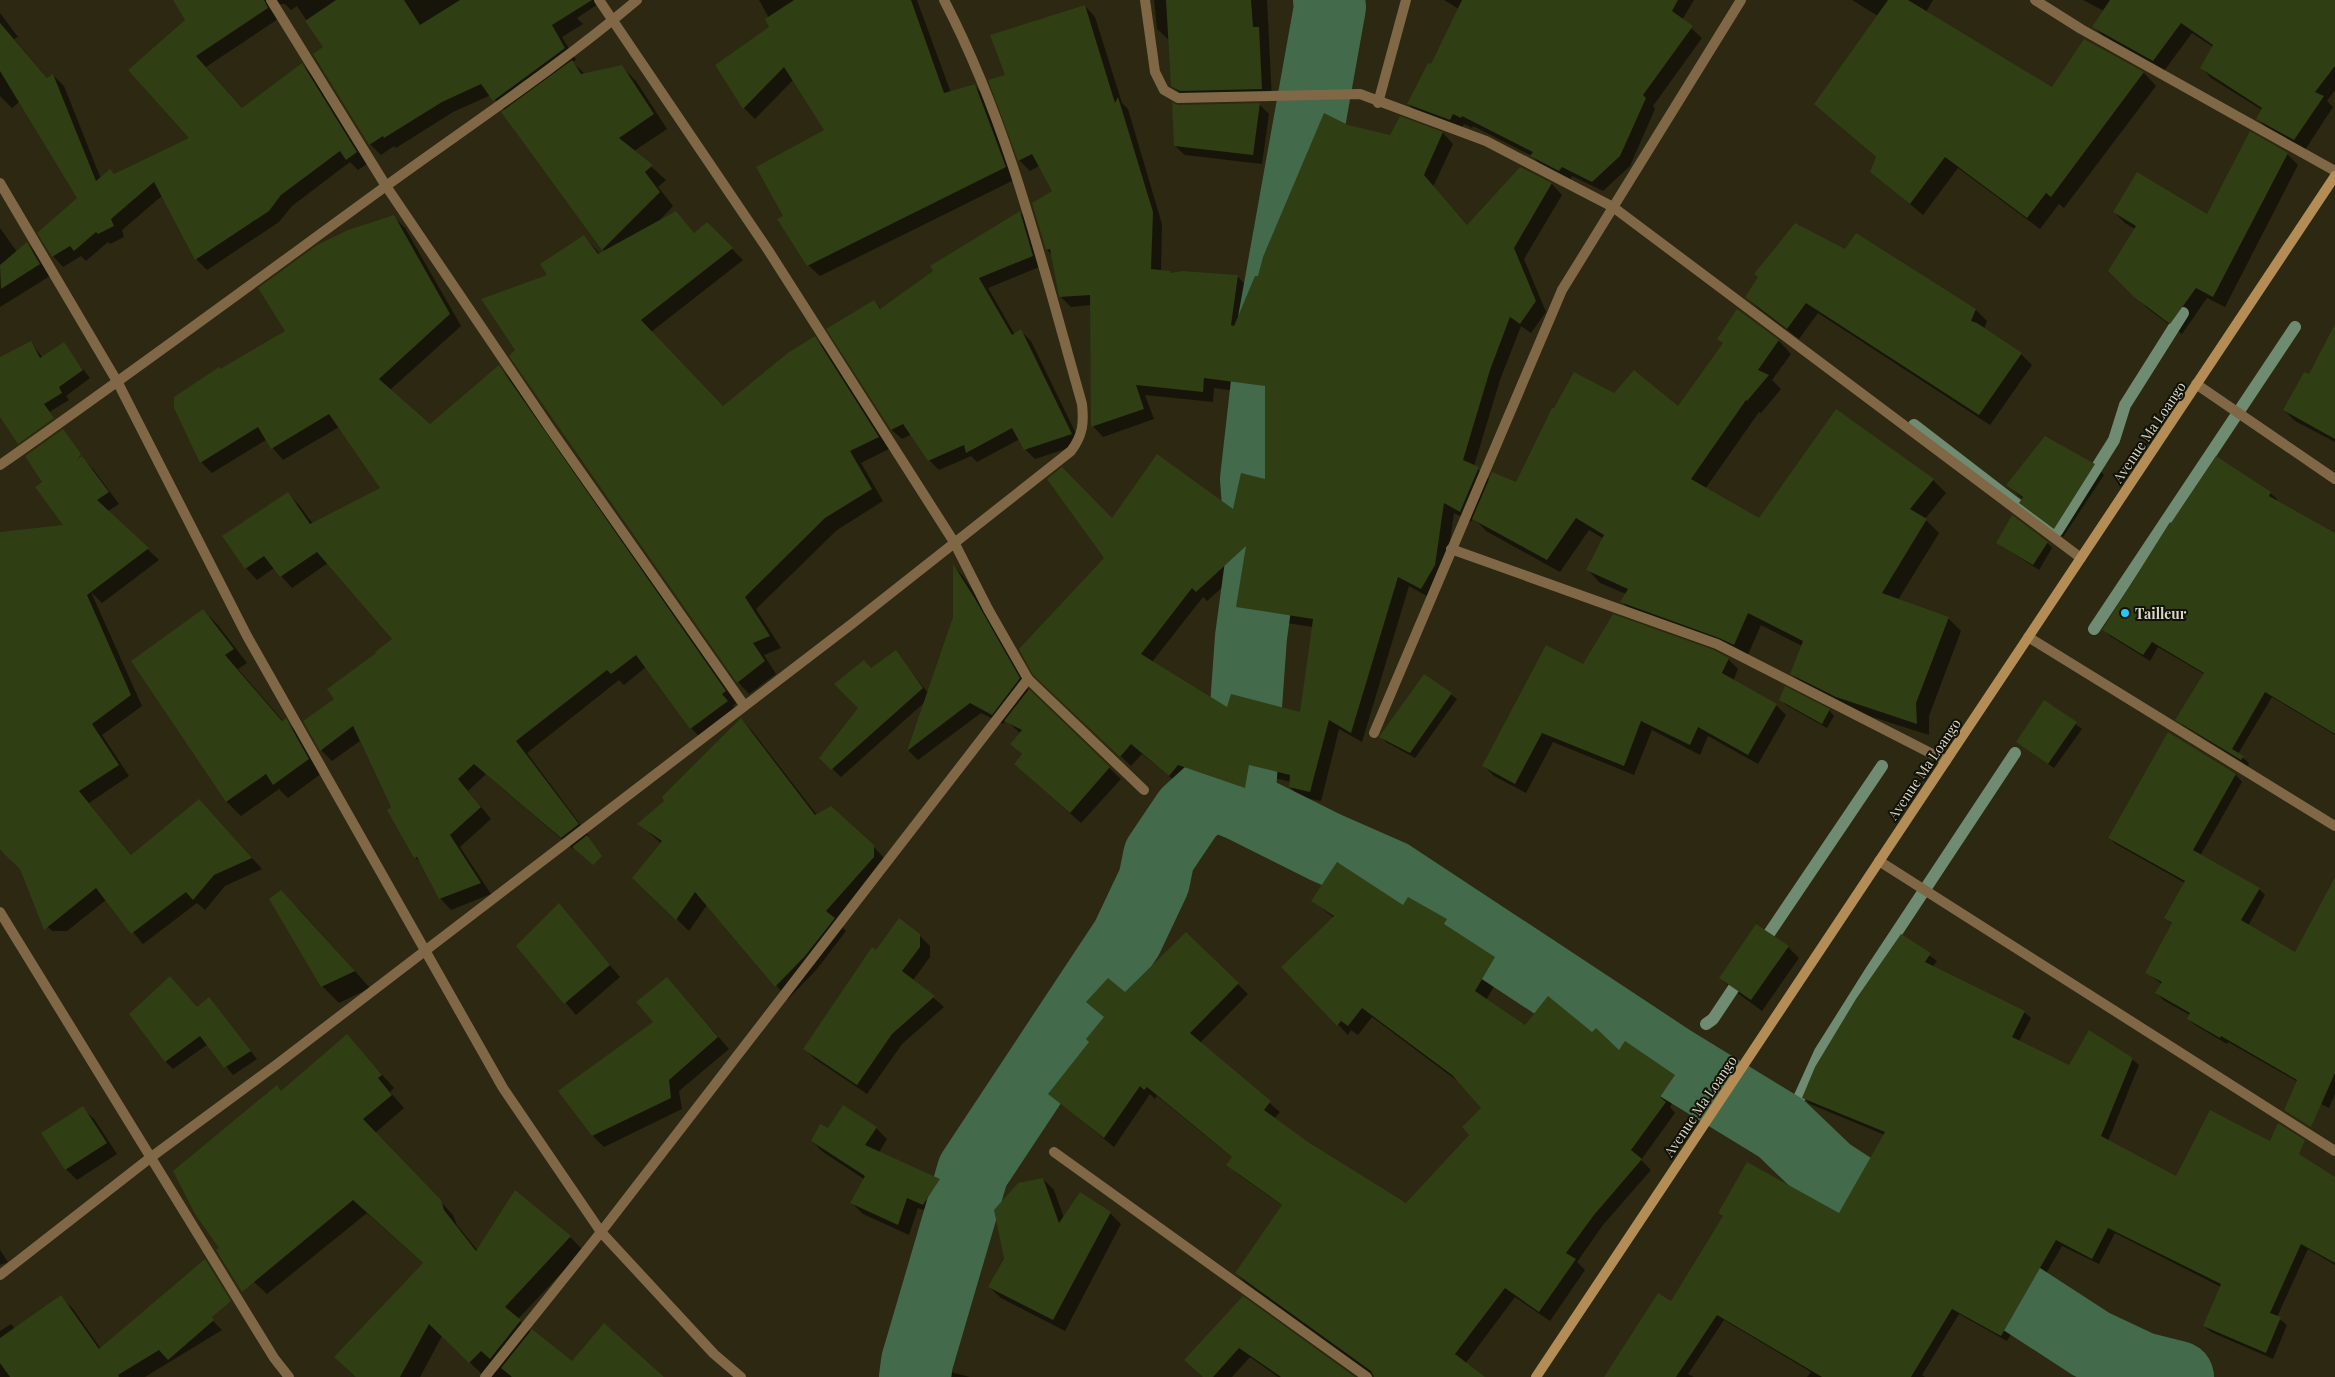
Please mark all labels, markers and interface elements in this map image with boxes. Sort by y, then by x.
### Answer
street label: Avenue Ma Loango [2108,377,2190,487]
place label: Tailleur [2135,604,2187,623]
marker: Tailleur [2119,607,2131,619]
street label: Avenue Ma Loango [1883,714,1965,824]
street label: Avenue Ma Loango [1659,1051,1741,1161]

